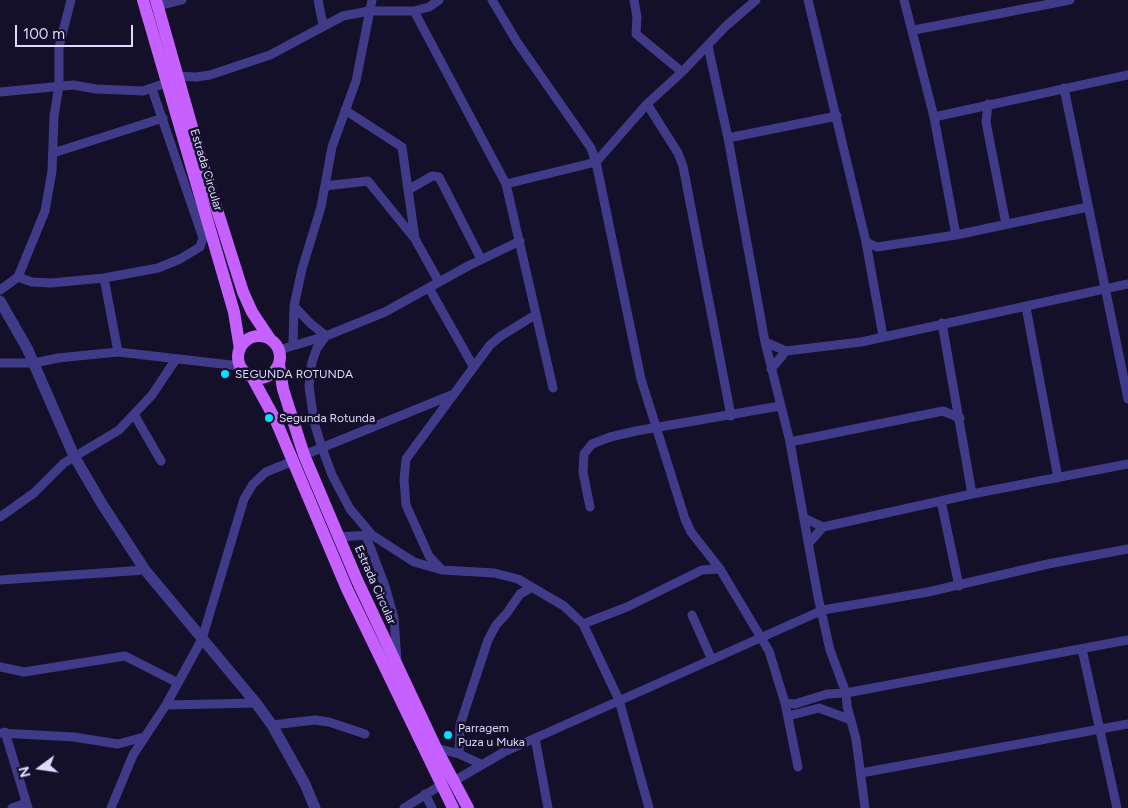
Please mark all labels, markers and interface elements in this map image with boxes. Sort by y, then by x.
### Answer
scale bar [18,15,135,47]
text: 100 m [23,25,65,43]
street label: Estrada Circular [187,127,225,213]
place label: SEGUNDA ROTUNDA [235,367,353,381]
marker: SEGUNDA ROTUNDA [219,368,231,380]
place label: Segunda Rotunda [279,411,375,425]
marker: Segunda Rotunda [263,412,275,424]
street label: Estrada Circular [351,543,399,627]
place label: Parragem Puza u Muka [458,721,525,749]
marker: Parragem Puza u Muka [442,729,454,741]
north arrow [15,743,65,793]
text: N [15,764,35,779]

